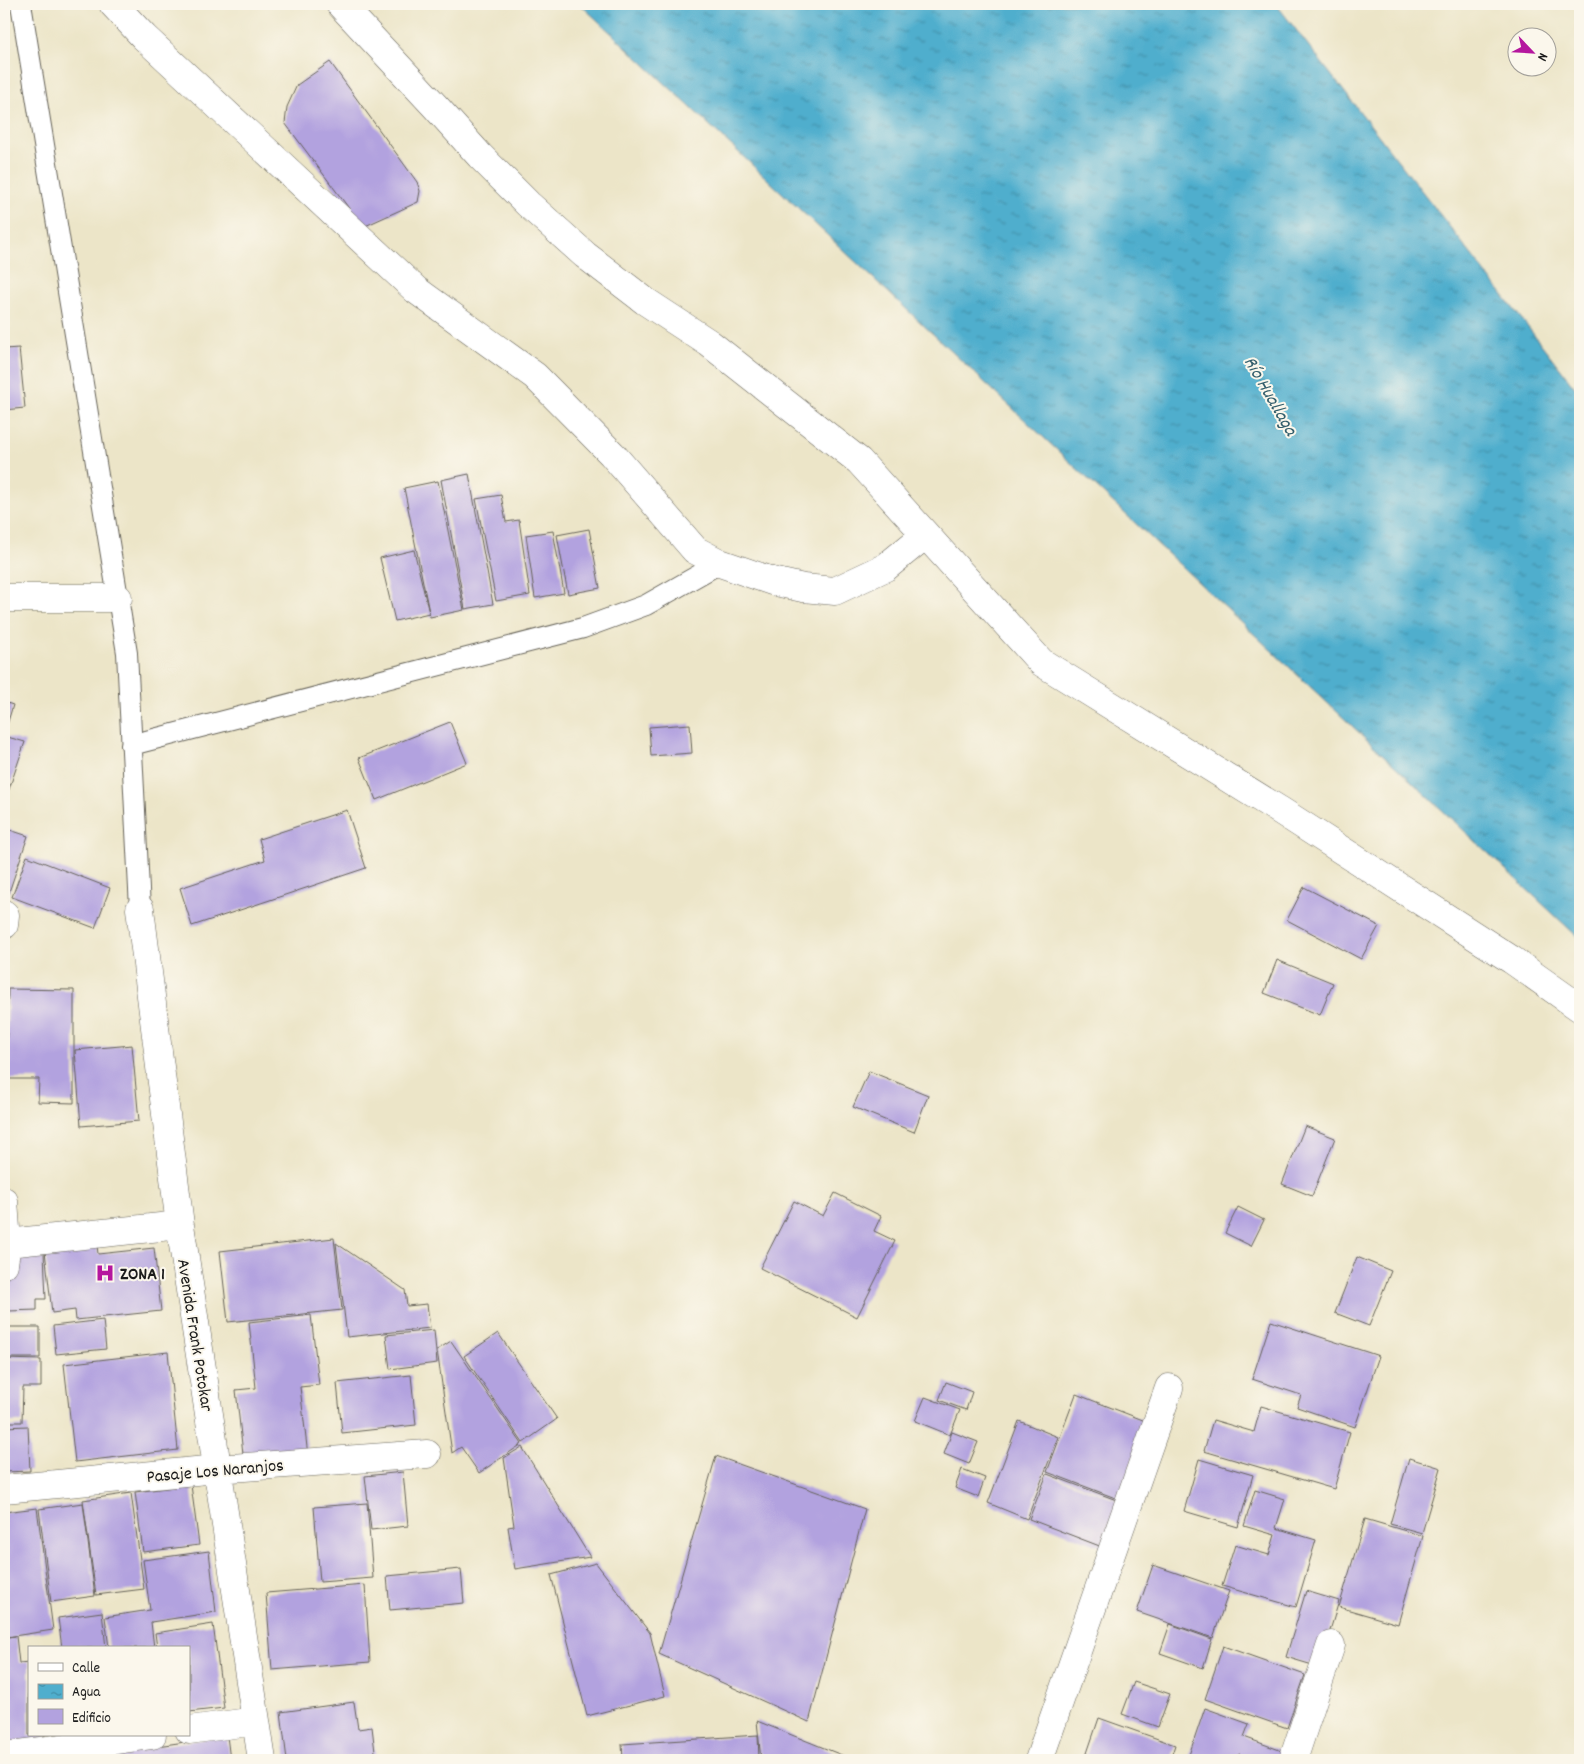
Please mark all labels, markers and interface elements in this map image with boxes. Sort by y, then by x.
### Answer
north arrow [1506,28,1556,78]
text: N [1531,49,1552,64]
water label: Río Huallaga [1235,352,1303,442]
street label: Avenida Frank Potokar [169,1257,218,1414]
hospital icon: ZONA 1 [94,1262,116,1284]
place label: ZONA 1 [120,1263,165,1288]
street label: Pasaje Los Naranjos [146,1454,285,1491]
legend [28,1646,190,1736]
text: Calle [72,1658,101,1680]
text: Agua [72,1682,101,1704]
text: Edificio [72,1708,111,1730]

